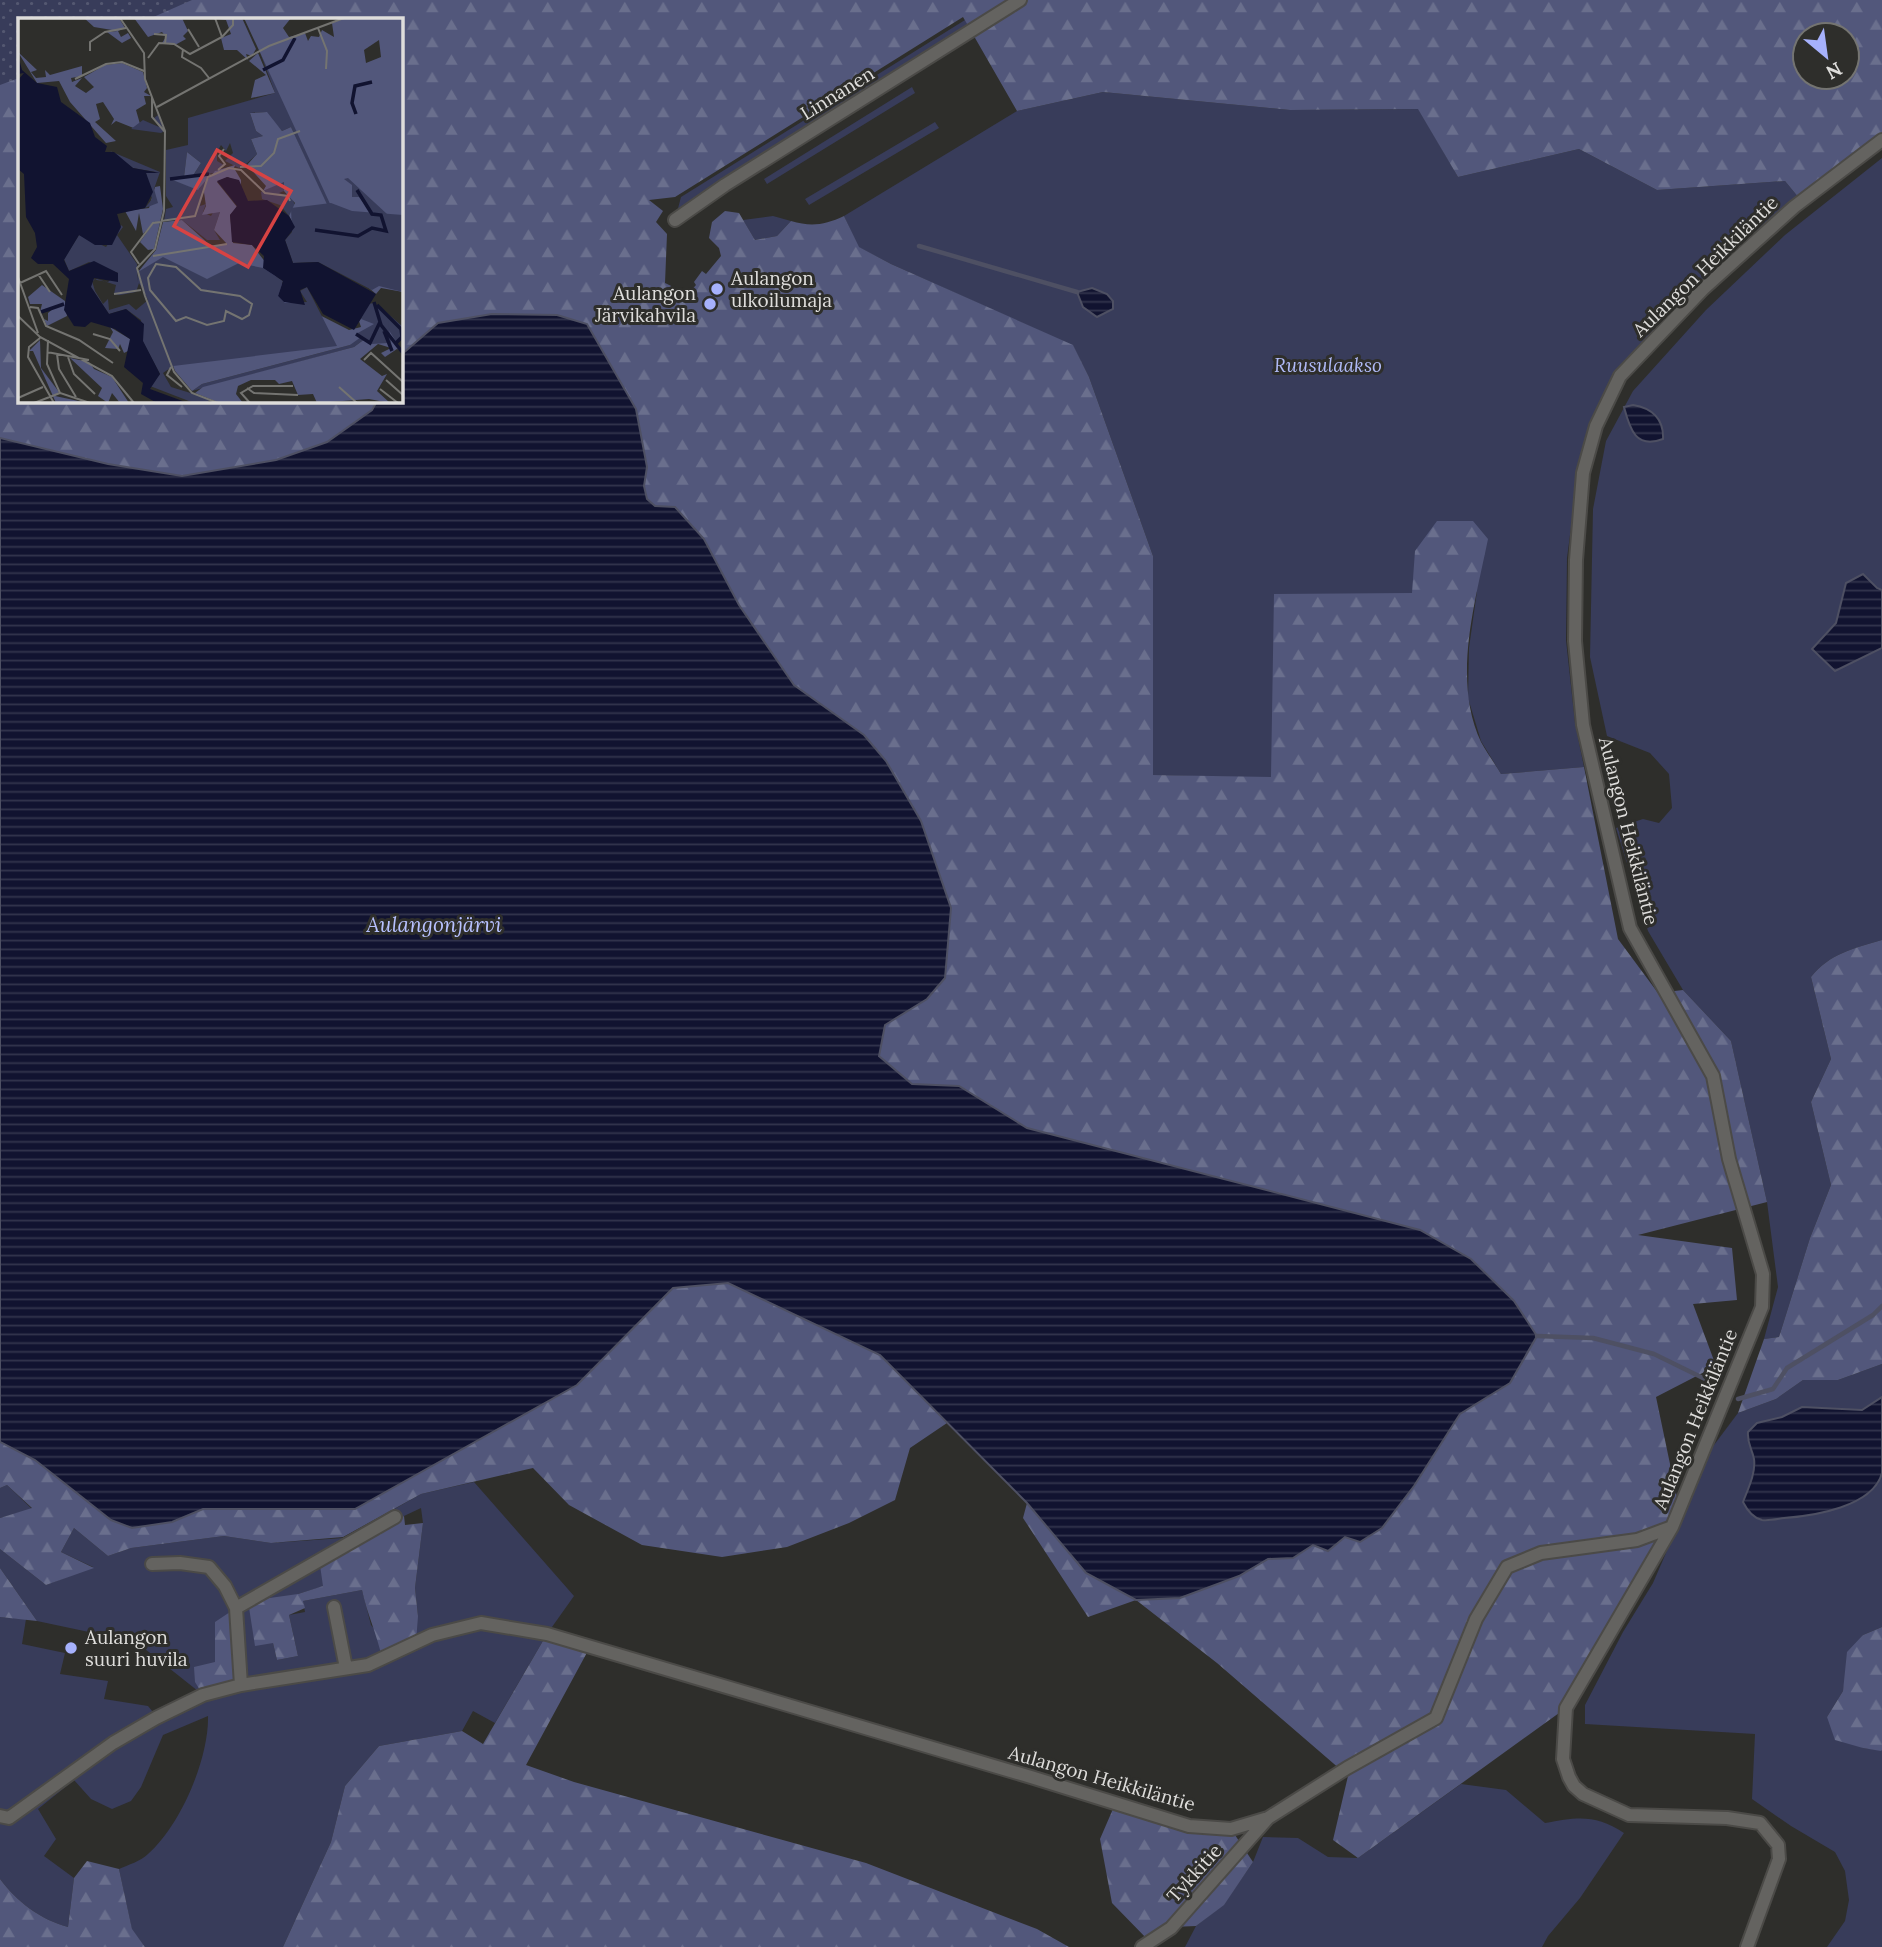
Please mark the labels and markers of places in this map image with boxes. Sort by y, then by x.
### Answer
place label: Aulangon ulkoilumaja [730,266,832,312]
place label: Aulangon Järvikahvila [594,281,696,327]
marker: Aulangon ulkoilumaja [709,281,725,297]
marker: Aulangon Järvikahvila [702,296,718,312]
place label: Aulangon suuri huvila [84,1625,188,1671]
marker: Aulangon suuri huvila [63,1640,79,1656]

